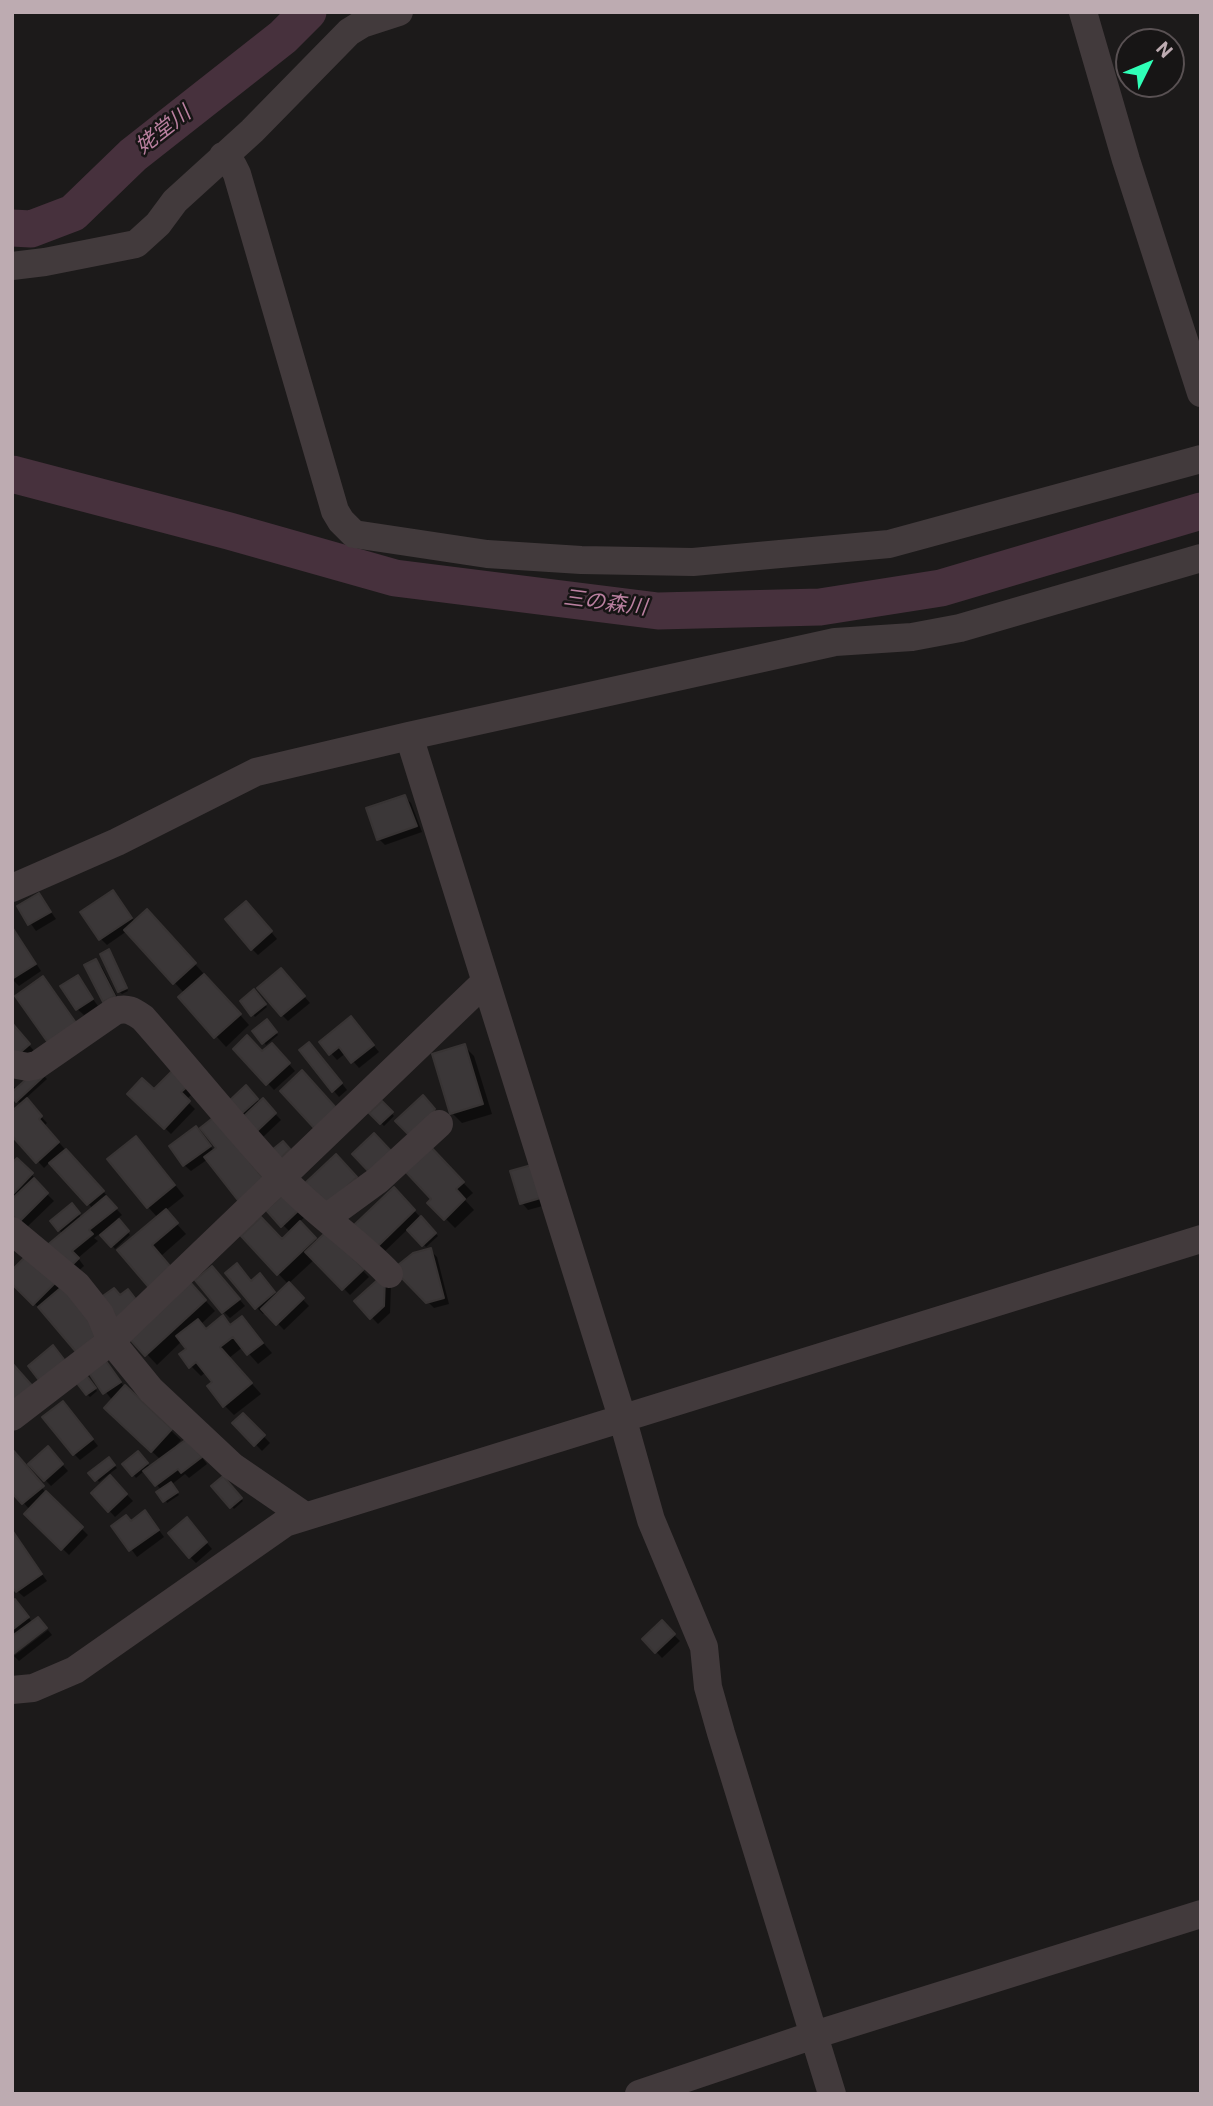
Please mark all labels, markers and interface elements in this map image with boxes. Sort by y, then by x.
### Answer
north arrow [1115,28,1185,98]
text: N [1151,37,1177,62]
water label: 姥堂川 [131,102,197,160]
water label: 三の森川 [562,586,648,622]

